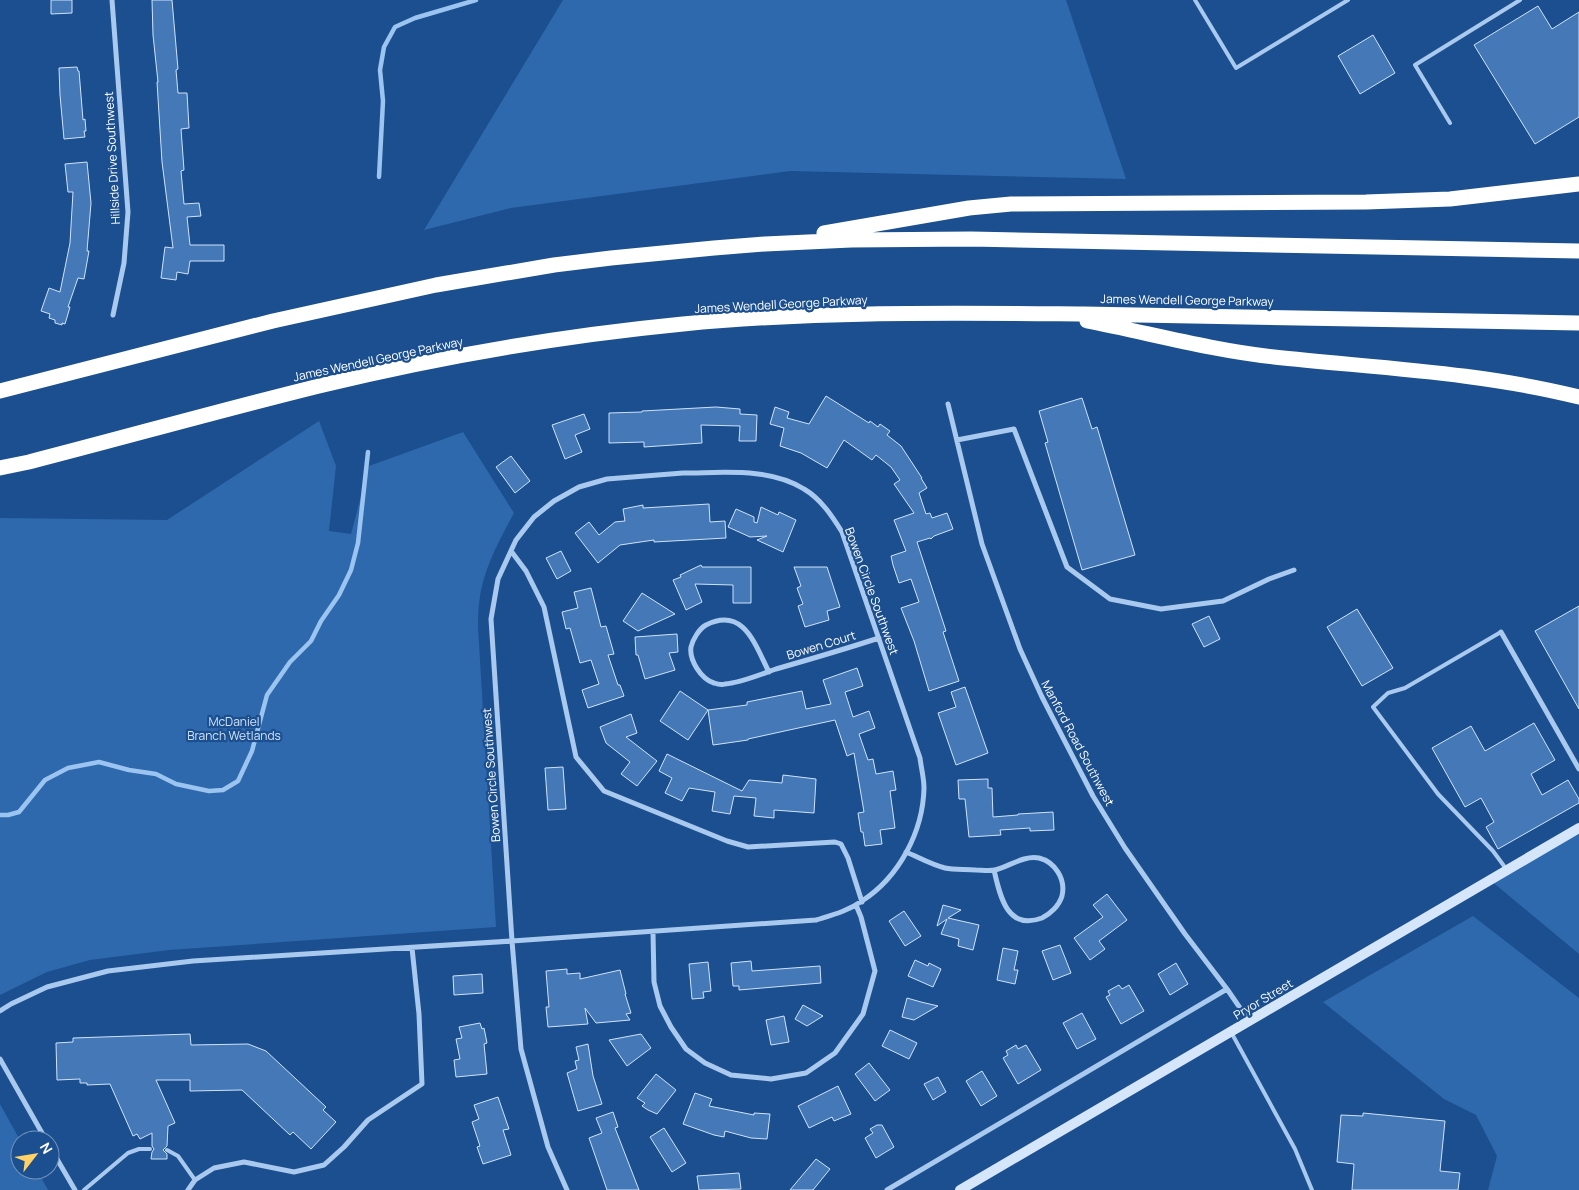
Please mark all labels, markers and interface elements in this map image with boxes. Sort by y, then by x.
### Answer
street label: Hillside Drive Southwest [100,91,124,225]
street label: James Wendell George Parkway [1100,290,1274,310]
street label: James Wendell George Parkway [694,291,869,317]
street label: James Wendell George Parkway [292,333,465,385]
street label: Bowen Circle Southwest [841,525,903,657]
street label: Bowen Court [784,626,858,664]
street label: Manford Road Southwest [1038,677,1119,809]
street label: Bowen Circle Southwest [478,707,504,843]
park label: McDaniel Branch Wetlands [187,713,281,744]
street label: Pryor Street [1230,974,1296,1023]
north arrow [10,1130,60,1180]
text: N [36,1139,57,1157]

